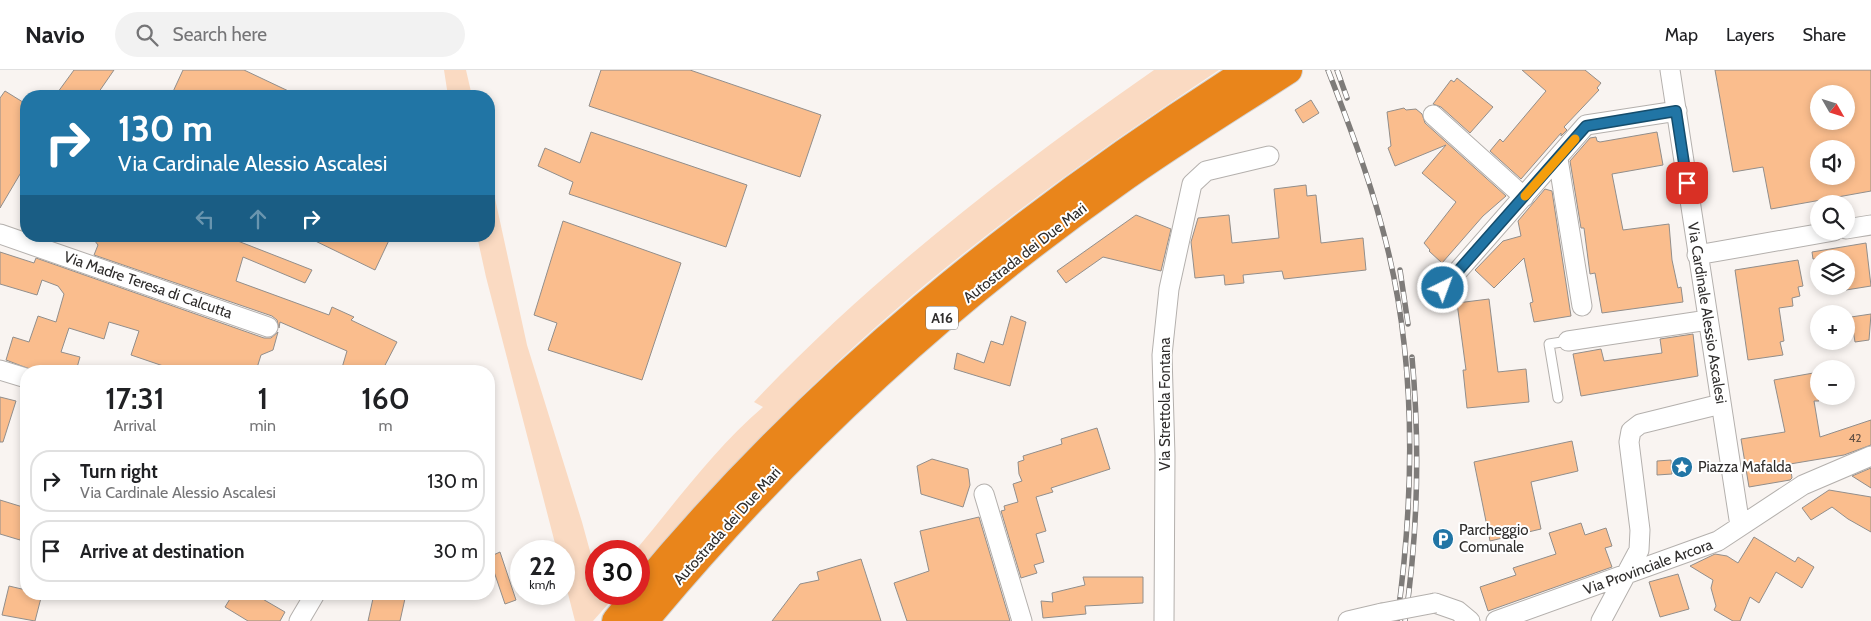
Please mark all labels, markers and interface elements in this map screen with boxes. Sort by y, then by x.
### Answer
search box [115,12,465,57]
text: Navio [25,20,85,49]
icon: search [133,21,161,49]
text: Search here [173,23,267,46]
text: Map [1665,24,1698,46]
text: Layers [1726,24,1775,46]
text: Share [1803,24,1846,46]
north arrow [1810,85,1855,130]
map controls [1810,85,1855,405]
text: 130 m [118,107,213,150]
icon: right [35,110,100,175]
button: sound [1810,140,1855,185]
text: Via Cardinale Alessio Ascalesi [118,150,387,177]
pin [1666,162,1708,204]
icon: arrive [1673,169,1701,197]
button: search [1810,195,1855,240]
street label: Autostrada dei Due Mari [960,199,1090,307]
icon: left [191,205,219,233]
icon: ahead [244,205,272,233]
icon: right [297,205,325,233]
street label: Via Cardinale Alessio Ascalesi [1684,221,1730,405]
street label: Via Madre Teresa di Calcutta [61,248,235,323]
button: layers [1810,250,1855,295]
position arrow [1416,261,1468,313]
button: + [1810,305,1855,350]
road number: A16 [926,307,958,330]
street label: Via Strettola Fontana [1156,337,1174,471]
button: − [1810,360,1855,405]
text: 17:31 [105,380,164,417]
text: 1 [257,380,268,417]
text: 160 [361,380,410,417]
text: Arrival [113,416,156,435]
text: min [250,416,276,435]
text: m [378,416,392,435]
house number: 42 [1848,430,1862,445]
place icon: Piazza Mafalda [1670,455,1694,479]
place label: Piazza Mafalda [1698,458,1793,476]
text: Turn right [80,460,158,483]
street label: Autostrada dei Due Mari [670,464,784,588]
icon: right [37,467,65,495]
text: 130 m [427,470,478,493]
text: Via Cardinale Alessio Ascalesi [80,483,276,502]
place label: Parcheggio Comunale [1459,521,1528,556]
parking icon: Parcheggio Comunale [1431,527,1455,551]
street label: Via Provinciale Arcora [1581,535,1716,599]
icon: arrive [37,537,65,565]
text: Arrive at destination [80,540,244,563]
text: 30 m [434,540,478,563]
speed limit sign: 30 [585,540,650,605]
text: 22 [529,551,556,581]
text: km/h [529,577,556,592]

